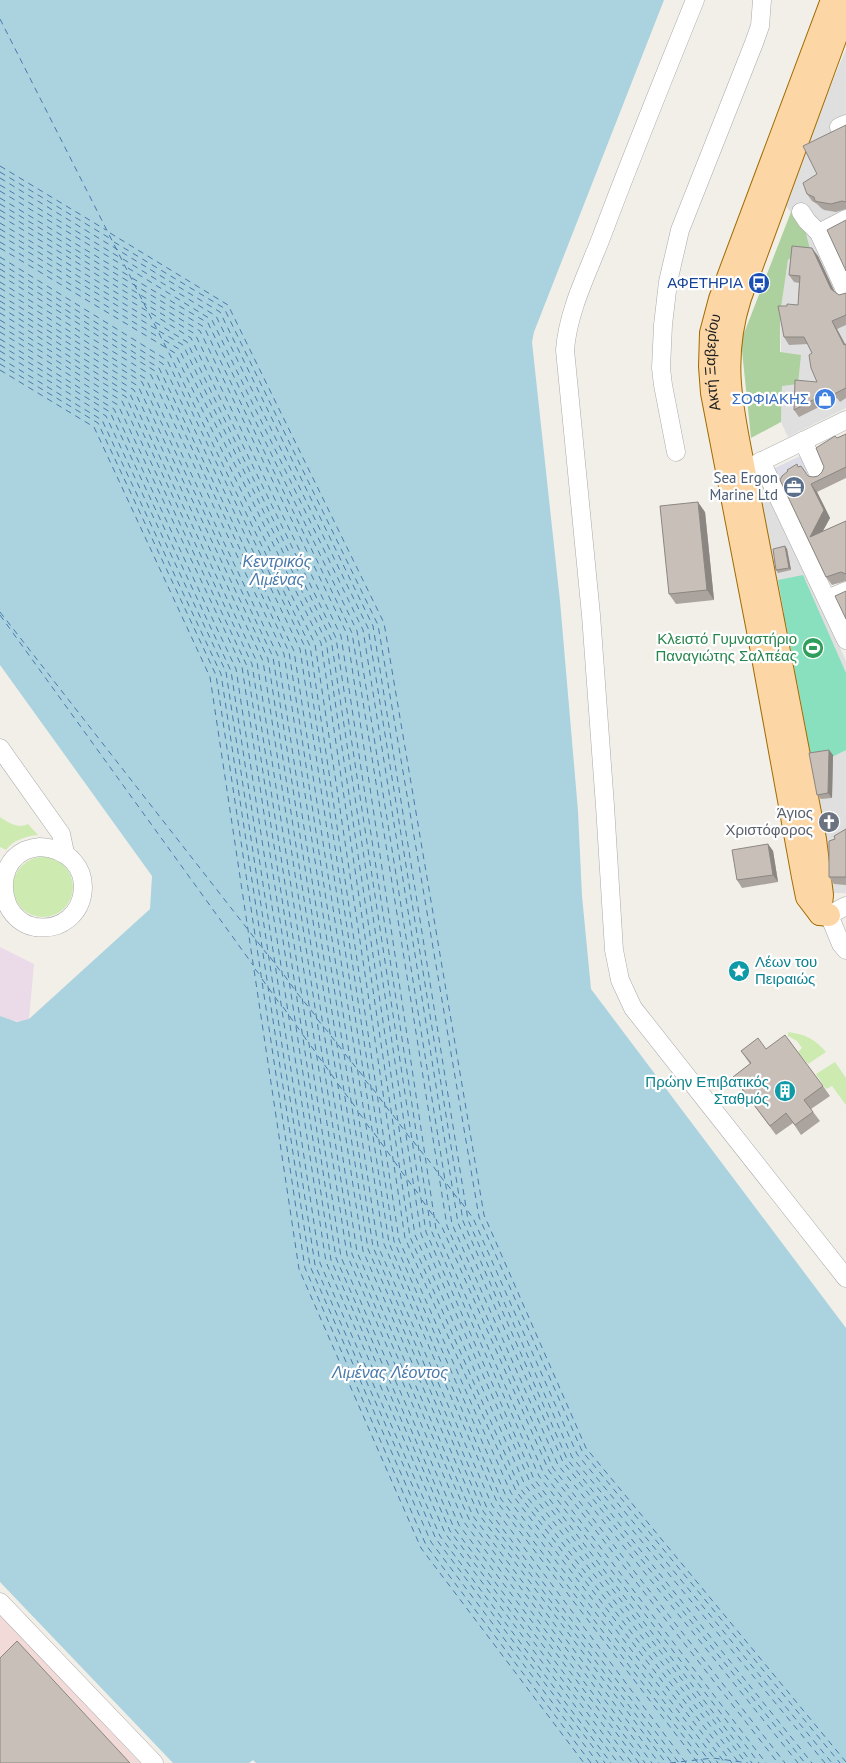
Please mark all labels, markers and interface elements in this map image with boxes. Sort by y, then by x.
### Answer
bus stop icon: ΑΦΕΤΗΡΙΑ [747,271,771,295]
place label: ΑΦΕΤΗΡΙΑ [667,273,743,292]
street label: Ακτή Ξαβερίου [700,312,725,413]
shop icon: ΣΟΦΙΑΚΗΣ [813,387,837,411]
place label: ΣΟΦΙΑΚΗΣ [732,389,809,408]
place label: Sea Ergon Marine Ltd [710,468,778,504]
office icon: Sea Ergon Marine Ltd [782,475,806,499]
water label: Κεντρικός Λιμένας [243,551,312,589]
place label: Κλειστό Γυμναστήριο Παναγιώτης Σαλπέας [655,629,797,665]
sports icon: Κλειστό Γυμναστήριο Παναγιώτης Σαλπέας [801,636,825,660]
place label: Άγιος Χριστόφορος [725,803,813,839]
church icon: Άγιος Χριστόφορος [817,810,841,834]
place label: Λέων του Πειραιώς [755,952,817,988]
place icon: Λέων του Πειραιώς [727,959,751,983]
place label: Πρώην Επιβατικός Σταθμός [645,1072,769,1108]
building icon: Πρώην Επιβατικός Σταθμός [773,1079,797,1103]
water label: Λιμένας Λέοντος [331,1362,448,1382]

